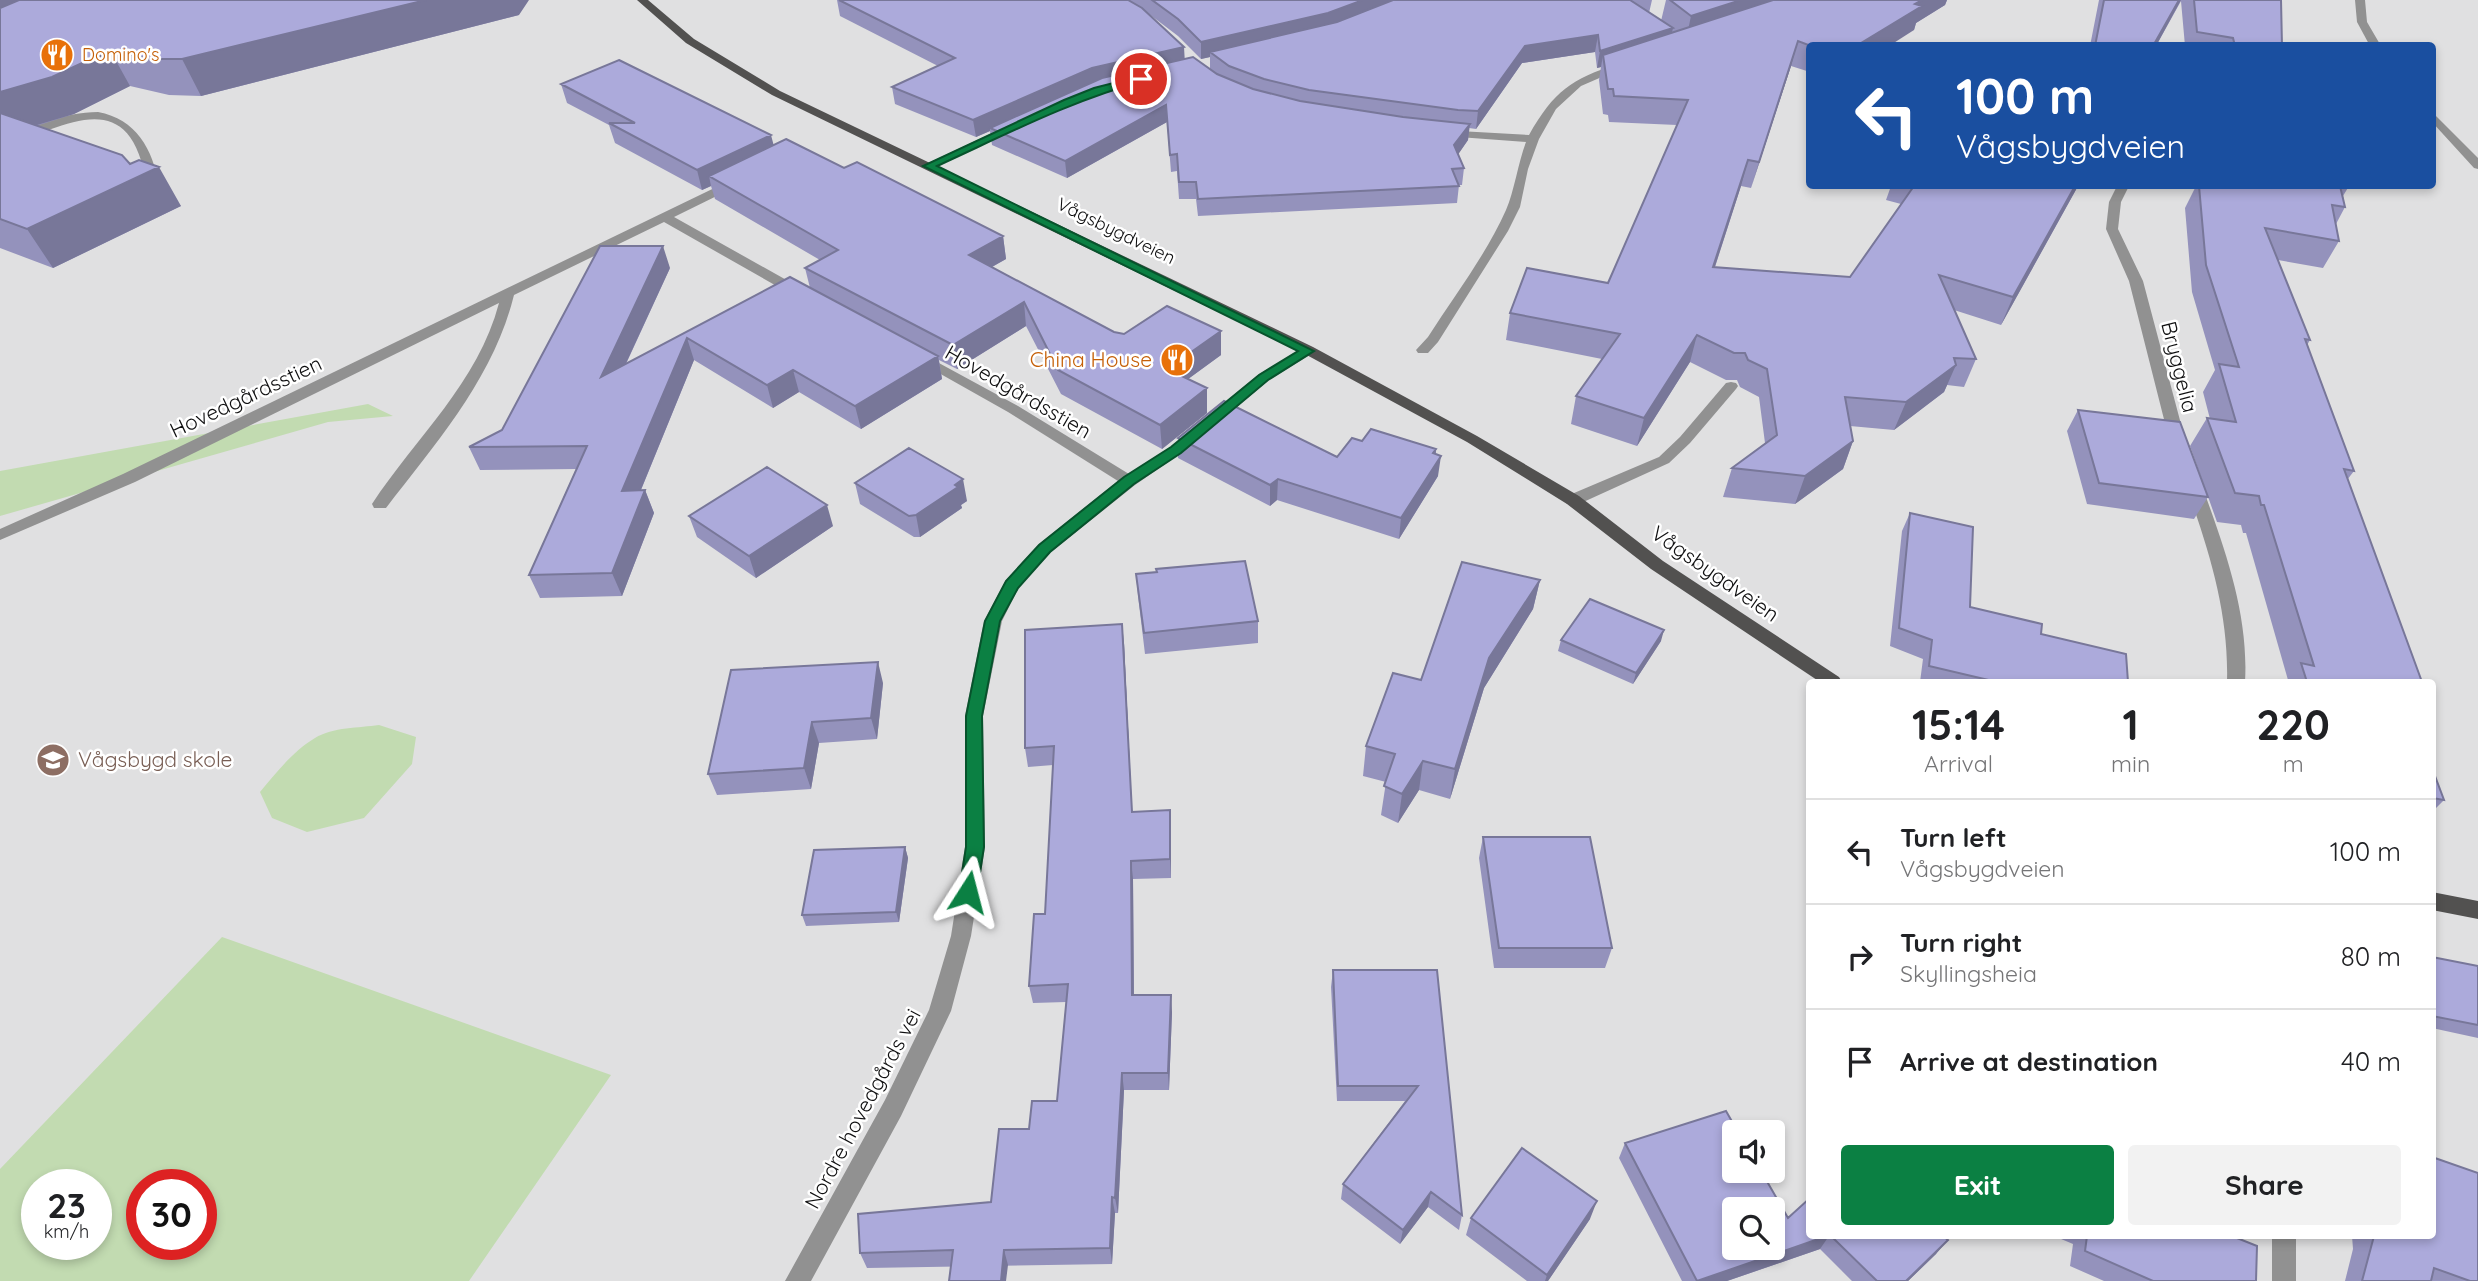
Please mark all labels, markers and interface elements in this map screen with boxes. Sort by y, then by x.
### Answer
restaurant icon: Domino's [38,36,76,74]
place label: Domino's [82,43,159,66]
pin [1111,49,1171,109]
icon: arrive [1122,60,1160,98]
text: 100 m [1956,65,2094,126]
icon: left [1841,70,1932,161]
text: Vågsbygdveien [1956,126,2185,166]
street label: Vågsbygdveien [1053,192,1179,269]
street label: Bryggelia [2156,318,2204,415]
street label: Hovedgårdsstien [941,339,1096,444]
restaurant icon: China House [1158,341,1196,379]
place label: China House [1030,346,1152,372]
street label: Hovedgårdsstien [165,350,326,443]
street label: Vågsbygdveien [1647,519,1785,627]
text: 15:14 [1912,698,2005,751]
text: 1 [2123,698,2139,751]
text: 220 [2256,698,2330,751]
school or university icon: Vågsbygd skole [34,741,72,779]
place label: Vågsbygd skole [78,746,232,772]
text: Arrival [1924,749,1993,778]
text: min [2111,749,2150,778]
text: m [2283,749,2304,778]
text: Turn left [1900,821,2007,854]
icon: left [1841,833,1879,871]
text: 100 m [2330,835,2401,868]
text: Vågsbygdveien [1900,854,2065,883]
position arrow [931,855,1005,929]
text: Turn right [1900,926,2022,959]
icon: right [1841,938,1879,976]
text: 80 m [2341,940,2401,973]
text: Skyllingsheia [1900,959,2037,988]
street label: Nordre hovedgårds vei [798,1004,926,1213]
icon: arrive [1841,1043,1879,1081]
text: Arrive at destination [1900,1045,2158,1078]
text: 40 m [2341,1045,2401,1078]
map controls [1722,1120,1785,1260]
button: sound [1722,1120,1785,1183]
button: Exit [1841,1145,2114,1225]
button: Share [2128,1145,2401,1225]
speed limit sign: 30 [126,1169,217,1260]
text: 23 [47,1183,86,1227]
button: search [1722,1197,1785,1260]
text: km/h [44,1220,89,1243]

